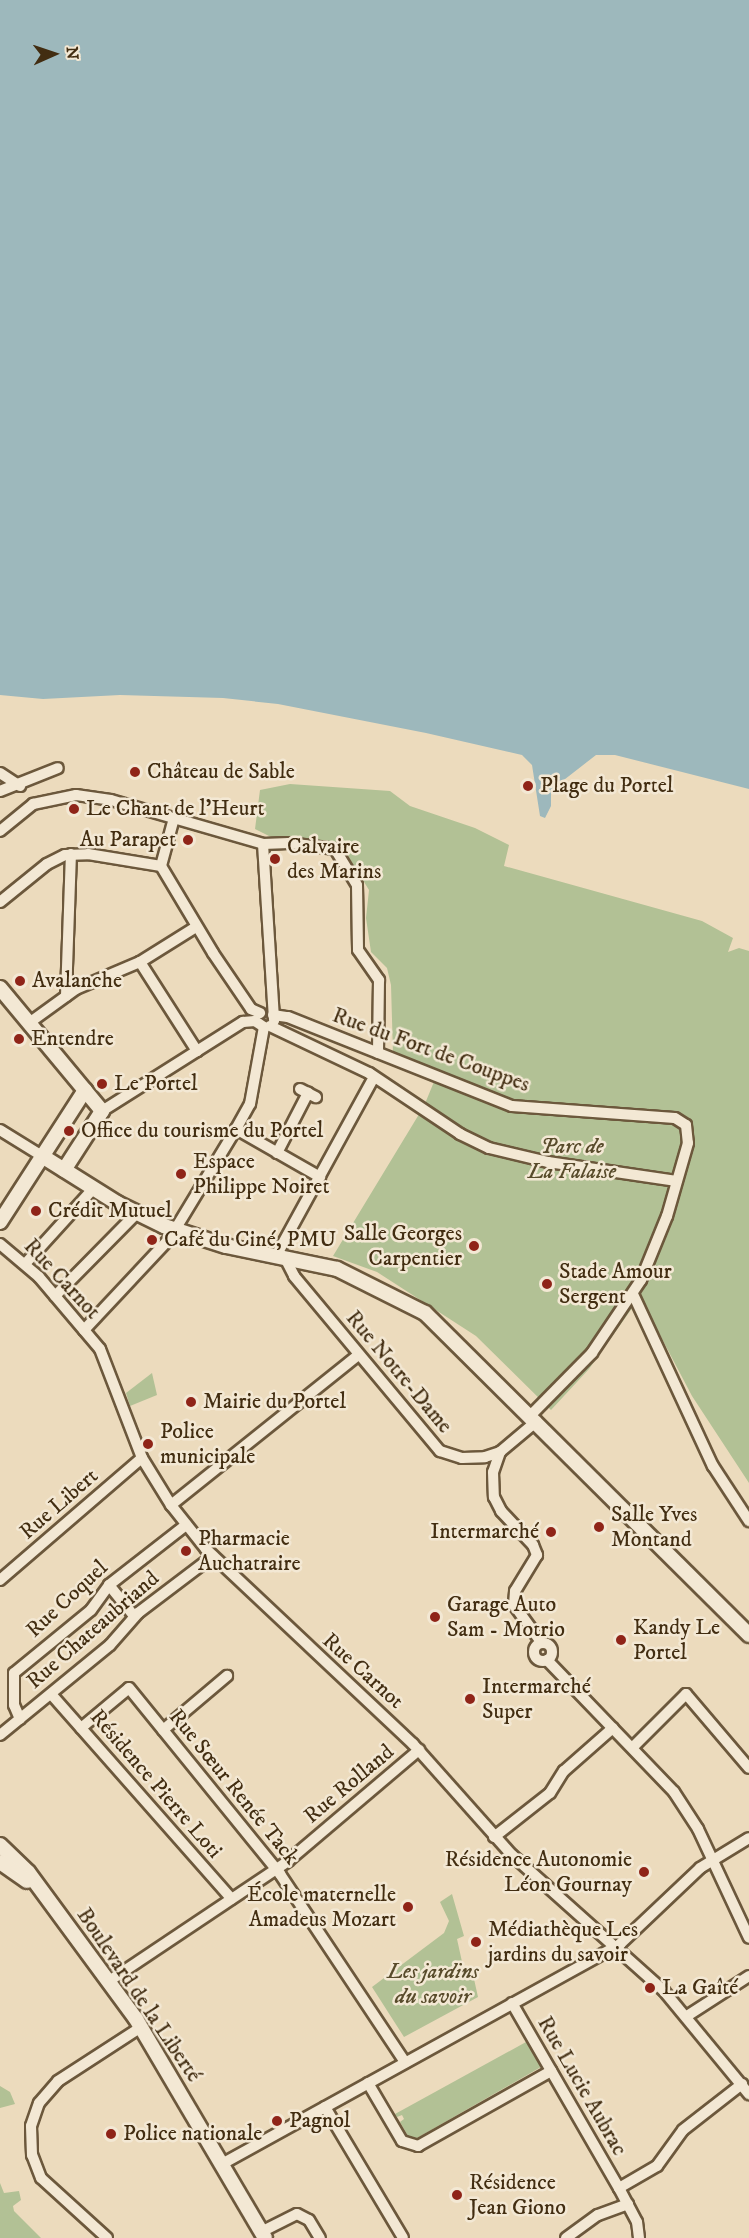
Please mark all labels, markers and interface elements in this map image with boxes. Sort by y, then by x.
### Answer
north arrow [24,24,84,84]
text: N [62,46,82,60]
place label: Château de Sable [147,759,295,785]
marker: Château de Sable [128,765,142,779]
place label: Plage du Portel [540,773,673,799]
marker: Plage du Portel [521,779,535,793]
place label: Le Chant de l'Heurt [86,796,264,822]
marker: Le Chant de l'Heurt [67,802,81,816]
place label: Au Parapet [80,827,176,853]
marker: Au Parapet [181,833,195,847]
place label: Calvaire des Marins [287,833,381,884]
marker: Calvaire des Marins [268,852,282,866]
place label: Avalanche [32,968,122,994]
marker: Avalanche [13,974,27,988]
street label: Rue du Fort de Couppes [329,1002,533,1098]
place label: Entendre [31,1026,114,1052]
marker: Entendre [12,1032,26,1046]
place label: Le Portel [114,1071,198,1097]
marker: Le Portel [95,1077,109,1091]
place label: Office du tourisme du Portel [81,1118,323,1144]
marker: Office du tourisme du Portel [62,1124,76,1138]
park label: Parc de La Falaise [528,1133,616,1184]
place label: Espace Philippe Noiret [193,1148,329,1200]
marker: Espace Philippe Noiret [174,1167,188,1181]
place label: Crédit Mutuel [48,1198,172,1224]
marker: Crédit Mutuel [29,1204,43,1218]
place label: Salle Georges Carpentier [344,1220,462,1272]
place label: Café du Ciné, PMU [164,1227,336,1253]
street label: Rue Carnot [18,1233,106,1325]
marker: Café du Ciné, PMU [145,1233,159,1247]
marker: Salle Georges Carpentier [467,1239,481,1253]
place label: Stade Amour Sergent [559,1258,672,1310]
marker: Stade Amour Sergent [540,1277,554,1291]
street label: Rue Notre-Dame [340,1305,458,1439]
place label: Mairie du Portel [203,1389,346,1415]
marker: Mairie du Portel [184,1395,198,1409]
place label: Police municipale [160,1418,255,1470]
marker: Police municipale [141,1437,155,1451]
street label: Rue Libert [14,1463,104,1545]
place label: Salle Yves Montand [611,1501,697,1552]
place label: Intermarché [430,1519,539,1545]
marker: Salle Yves Montand [592,1520,606,1534]
place label: Pharmacie Auchatraire [198,1525,301,1576]
marker: Intermarché [544,1525,558,1539]
marker: Pharmacie Auchatraire [179,1544,193,1558]
street label: Rue Coquel [21,1555,113,1643]
street label: Rue Chateaubriand [21,1565,165,1695]
place label: Garage Auto Sam - Motrio [447,1591,565,1642]
marker: Garage Auto Sam - Motrio [428,1610,442,1624]
place label: Kandy Le Portel [633,1614,720,1666]
street label: Rue Carnot [317,1628,409,1714]
marker: Kandy Le Portel [614,1633,628,1647]
place label: Intermarché Super [482,1673,591,1724]
marker: Intermarché Super [463,1692,477,1706]
street label: Résidence Pierre Loti [84,1704,228,1864]
street label: Rue Sœur Renée Tack [163,1704,305,1870]
street label: Rue Rolland [299,1739,399,1829]
place label: Résidence Autonomie Léon Gournay [445,1846,632,1898]
marker: Résidence Autonomie Léon Gournay [637,1865,651,1879]
place label: École maternelle Amadeus Mozart [247,1881,396,1933]
marker: École maternelle Amadeus Mozart [401,1900,415,1914]
street label: Boulevard de la Liberté [71,1903,207,2087]
place label: Médiathèque Les jardins du savoir [488,1916,638,1968]
marker: Médiathèque Les jardins du savoir [469,1935,483,1949]
park label: Les jardins du savoir [387,1958,479,2010]
place label: La Gaîté [662,1975,738,2001]
marker: La Gaîté [643,1981,657,1995]
street label: Rue Lucie Aubrac [531,2012,633,2160]
place label: Pagnol [289,2108,350,2134]
marker: Pagnol [270,2114,284,2128]
place label: Police nationale [123,2121,262,2147]
marker: Police nationale [104,2127,118,2141]
place label: Résidence Jean Giono [469,2169,566,2220]
marker: Résidence Jean Giono [450,2188,464,2202]

